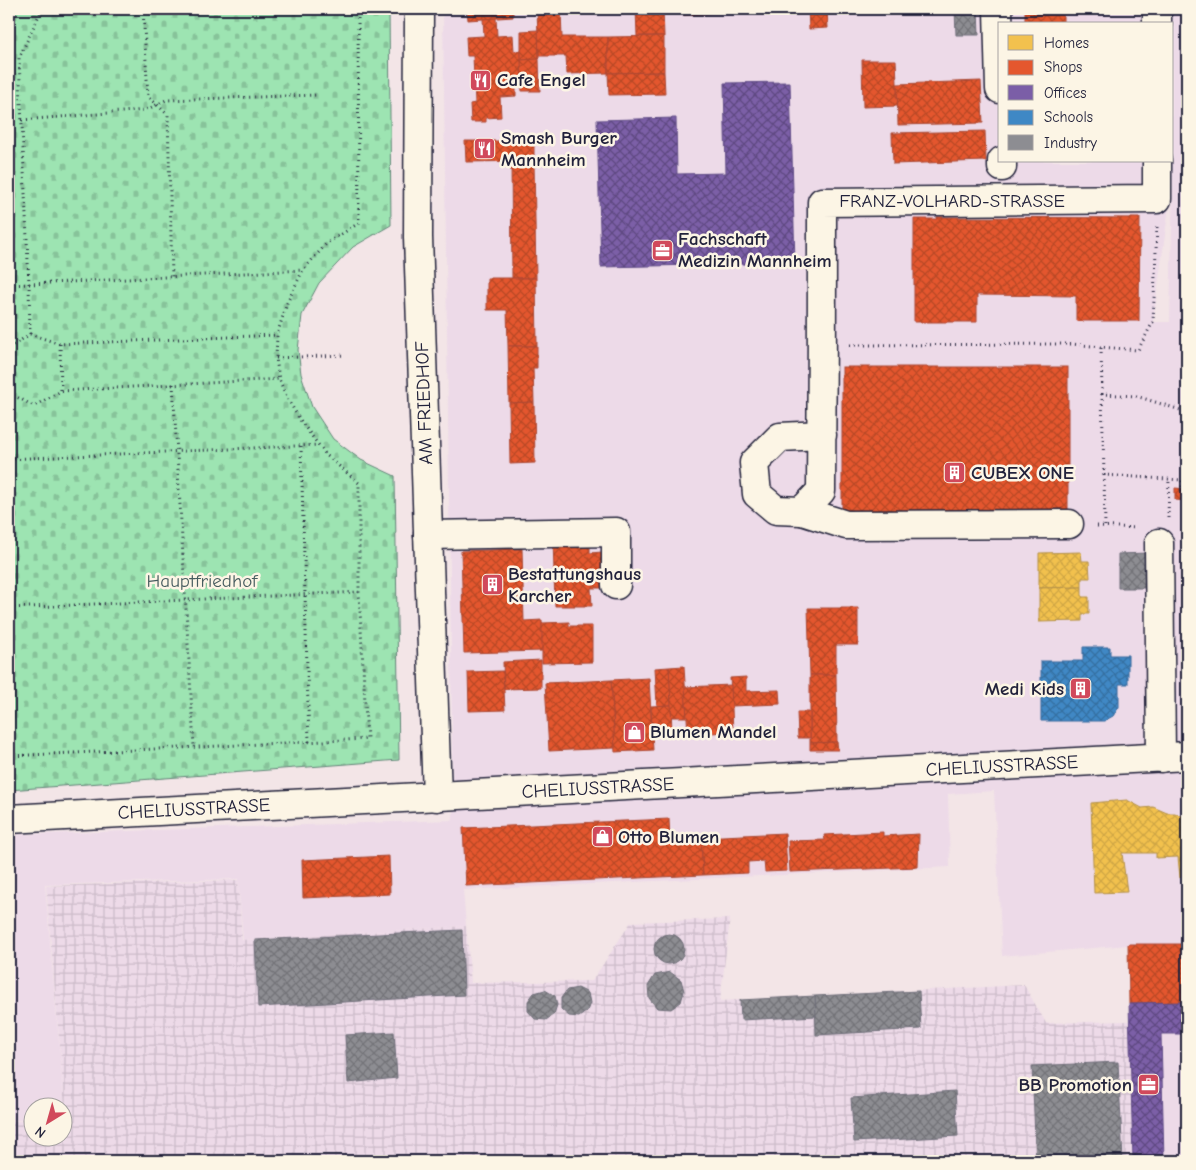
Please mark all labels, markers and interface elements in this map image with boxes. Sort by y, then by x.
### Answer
legend [998,22,1174,162]
text: Homes [1044,34,1089,52]
text: Shops [1044,58,1082,76]
restaurant icon: Cafe Engel [469,68,493,92]
place label: Cafe Engel [497,69,586,91]
text: Offices [1044,84,1086,102]
text: Schools [1044,108,1093,126]
place label: Smash Burger Mannheim [501,127,617,171]
text: Industry [1044,134,1097,152]
restaurant icon: Smash Burger Mannheim [473,137,497,161]
street label: FRANZ-VOLHARD-STRASSE [839,190,1065,212]
place label: Fachschaft Medizin Mannheim [678,228,832,272]
office icon: Fachschaft Medizin Mannheim [650,238,674,262]
street label: AM FRIEDHOF [411,341,437,465]
building icon: CUBEX ONE [943,461,967,485]
place label: CUBEX ONE [971,462,1074,484]
place label: Bestattungshaus Karcher [508,563,641,607]
park label: Hauptfriedhof [147,570,259,592]
building icon: Bestattungshaus Karcher [480,573,504,597]
building icon: Medi Kids [1068,677,1092,701]
place label: Medi Kids [985,678,1064,700]
shop icon: Blumen Mandel [622,720,646,744]
place label: Blumen Mandel [650,721,776,743]
street label: CHELIUSSTRASSE [925,751,1079,781]
street label: CHELIUSSTRASSE [521,773,675,803]
street label: CHELIUSSTRASSE [117,794,271,824]
shop icon: Otto Blumen [590,825,614,849]
place label: Otto Blumen [618,826,719,848]
office icon: BB Promotion [1136,1073,1160,1097]
place label: BB Promotion [1018,1074,1132,1096]
north arrow [22,1098,72,1148]
text: N [32,1122,49,1142]

